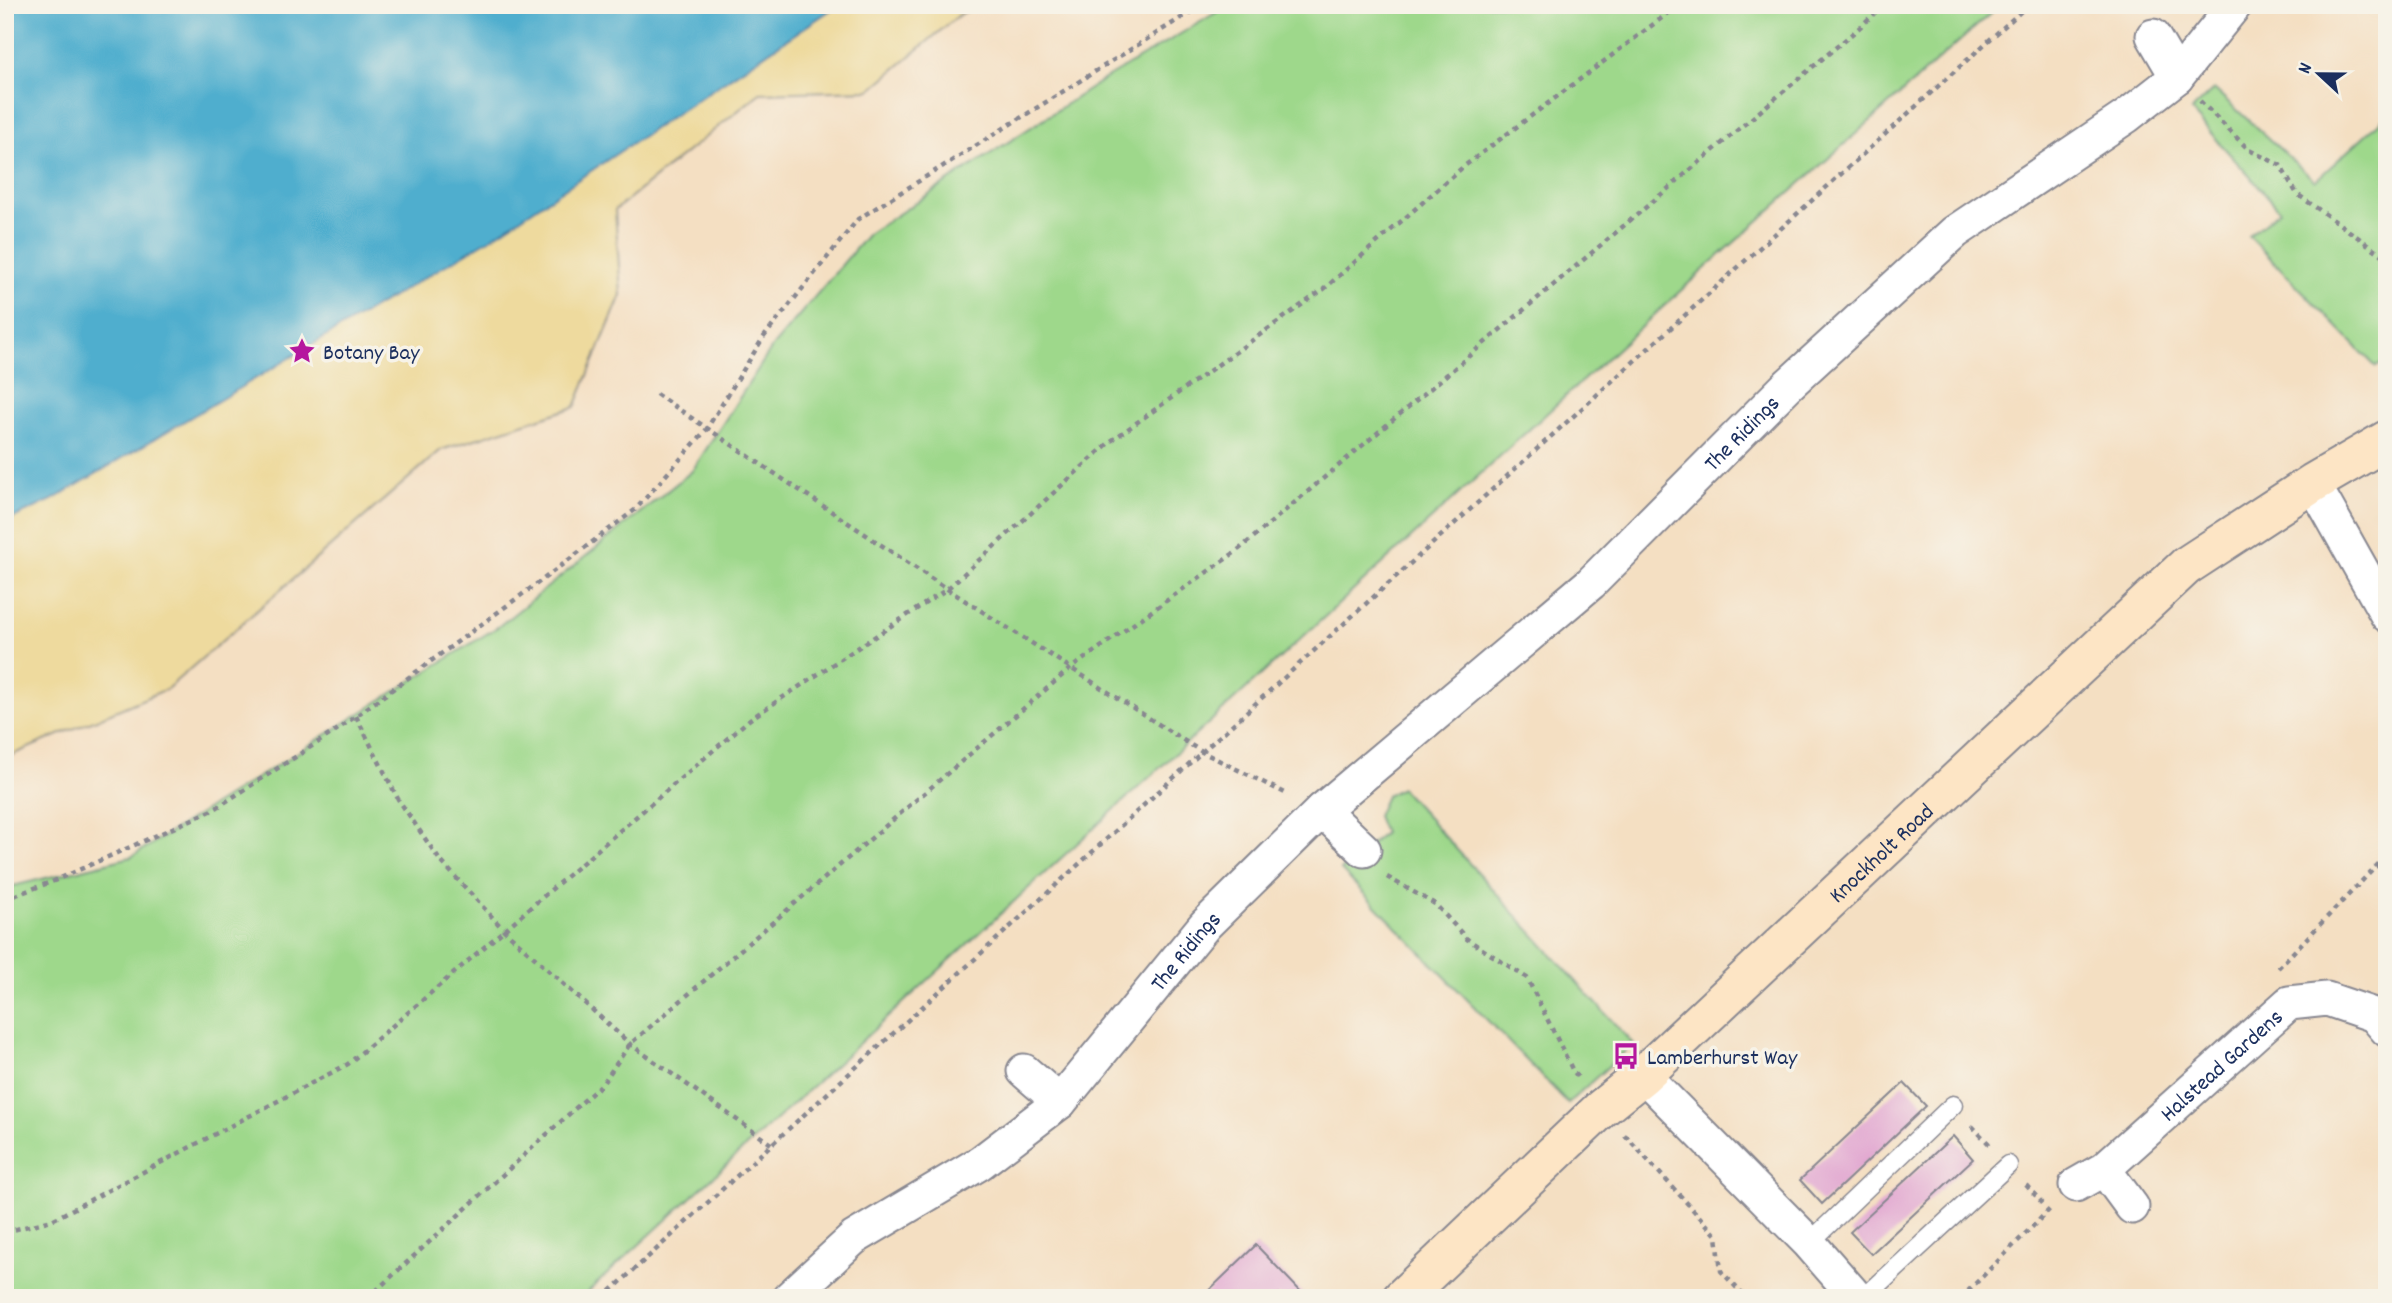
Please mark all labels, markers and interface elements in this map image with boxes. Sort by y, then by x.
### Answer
north arrow [2284,38,2354,108]
text: N [2292,60,2321,78]
place icon: Botany Bay [287,336,317,366]
place label: Botany Bay [323,338,420,371]
street label: The Ridings [1698,389,1789,481]
street label: Knockholt Road [1823,797,1943,913]
street label: The Ridings [1144,905,1230,1000]
street label: Halstead Gardens [2154,1003,2292,1131]
bus stop icon: Lamberhurst Way [1611,1041,1641,1071]
place label: Lamberhurst Way [1647,1043,1798,1076]

